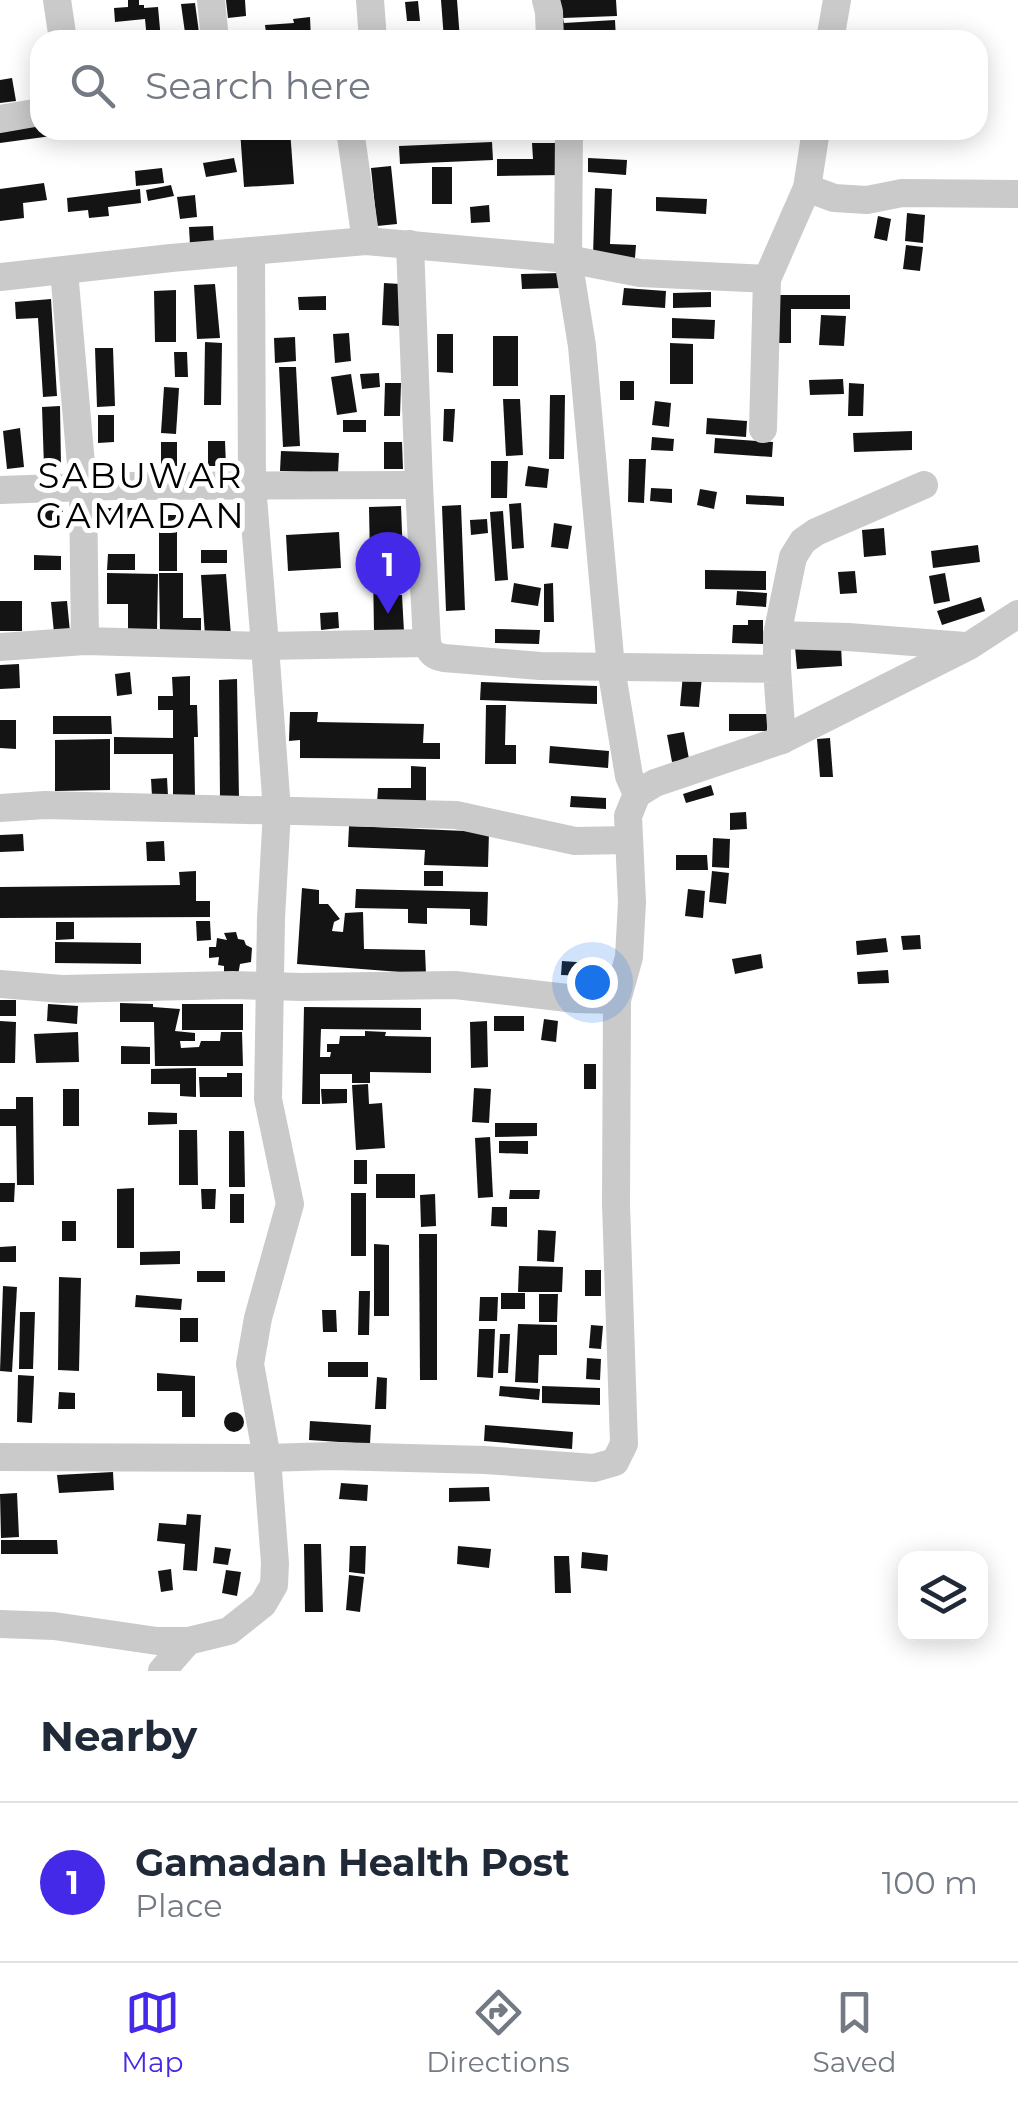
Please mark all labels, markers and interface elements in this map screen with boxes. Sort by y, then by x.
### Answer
search box [30,30,988,140]
icon: search [65,58,120,113]
text: Search here [145,62,371,109]
district label: SABUWAR GAMADAN [36,454,246,537]
pin: 1 [356,532,420,614]
your location [567,957,618,1008]
map controls [898,1551,988,1641]
button: layers [898,1551,988,1641]
text: Nearby [40,1710,197,1762]
text: Gamadan Health Post [135,1839,569,1886]
text: 1 [66,1863,79,1902]
text: 100 m [882,1863,978,1902]
text: Place [135,1886,223,1925]
tab: Map [121,1985,184,2079]
tab: Directions [426,1985,570,2079]
tab: Saved [812,1985,897,2079]

